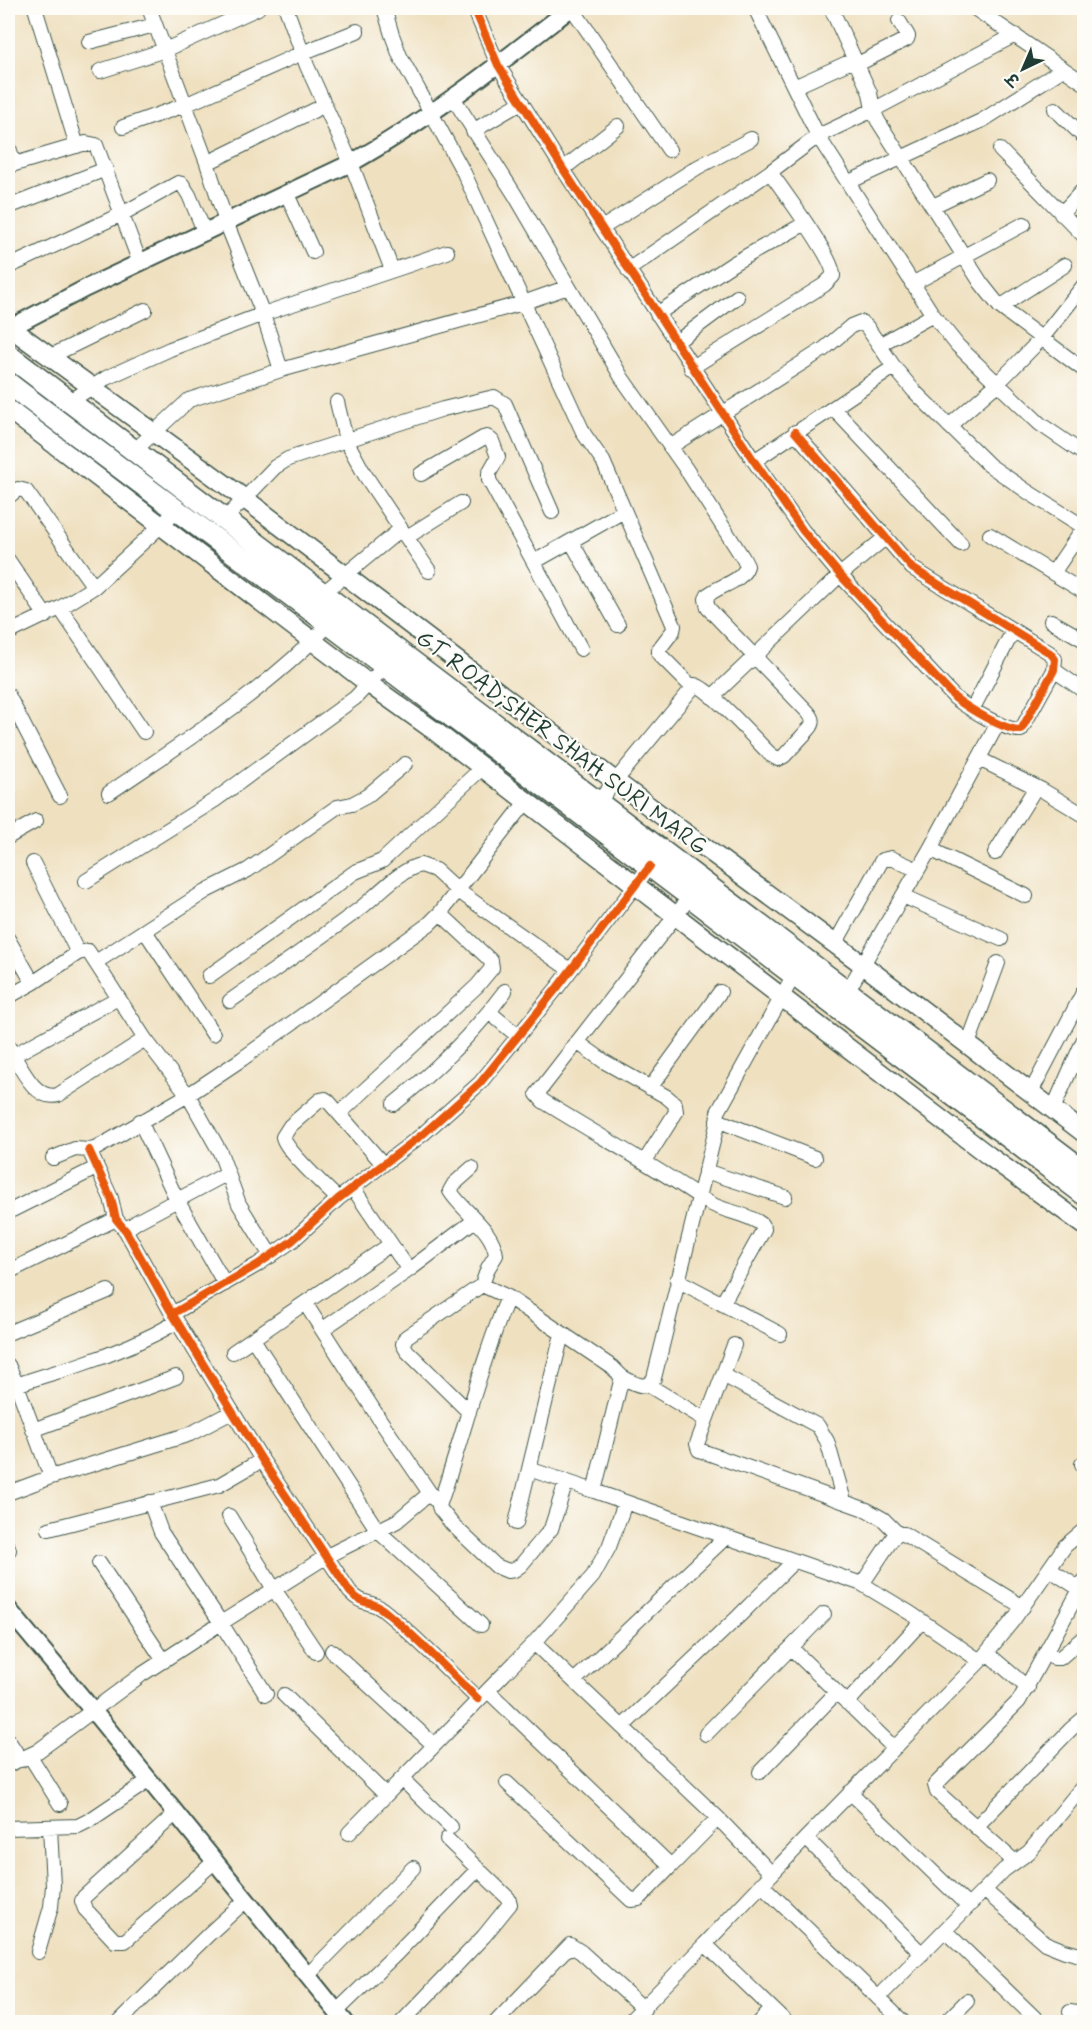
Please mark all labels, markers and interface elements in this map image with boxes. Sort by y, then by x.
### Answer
north arrow [993,39,1053,99]
text: उ [1002,67,1026,91]
street label: GT ROAD;SHER SHAH SURI MARG [409,623,713,863]

